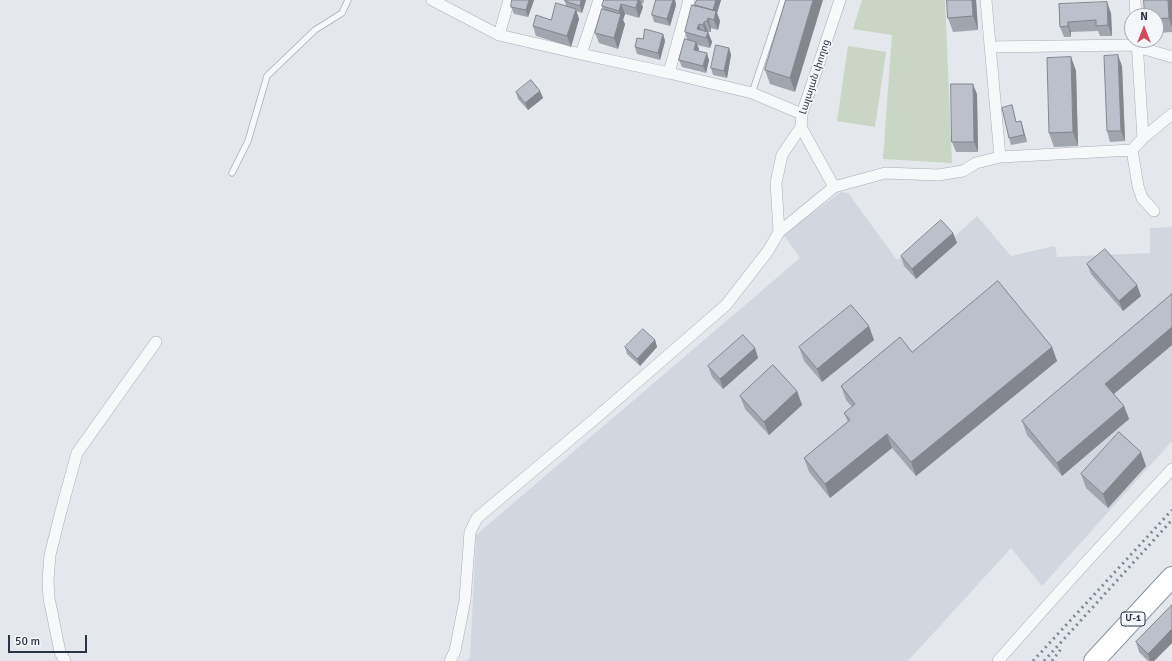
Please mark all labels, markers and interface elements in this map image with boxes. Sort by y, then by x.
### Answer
north arrow [1124,8,1164,48]
text: N [1140,10,1148,23]
street label: Լալայան փողոց [797,38,833,116]
road number: Մ-1 [1121,612,1145,626]
scale bar [10,627,89,653]
text: 50 m [15,634,40,649]

